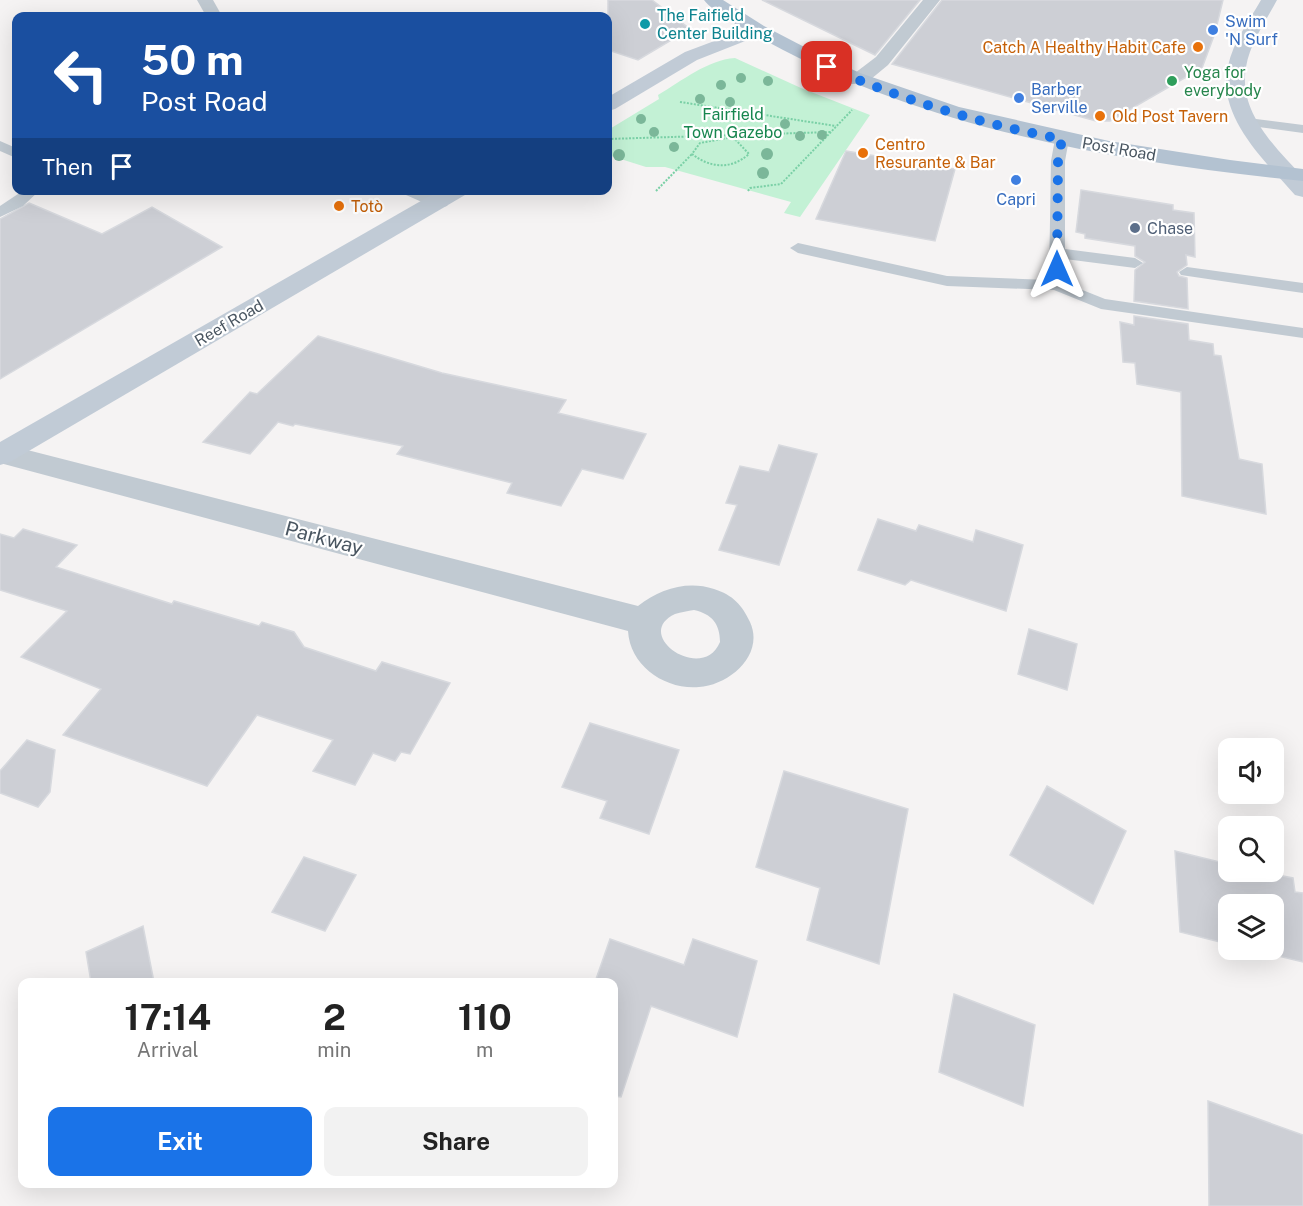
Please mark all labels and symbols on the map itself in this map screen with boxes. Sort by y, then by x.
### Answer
place label: The Faifield Center Building [657,6,773,43]
place label: Swim 'N Surf [1225,12,1278,49]
marker: The Faifield Center Building [638,17,652,31]
marker: Swim 'N Surf [1206,23,1220,37]
place label: Catch A Healthy Habit Cafe [982,38,1186,57]
marker: Catch A Healthy Habit Cafe [1191,40,1205,54]
pin [801,41,852,92]
place label: Yoga for everybody [1184,63,1262,100]
marker: Yoga for everybody [1165,74,1179,88]
place label: Barber Serville [1031,80,1088,117]
marker: Barber Serville [1012,91,1026,105]
park label: Fairfield Town Gazebo [684,105,782,142]
place label: Old Post Tavern [1112,107,1228,126]
marker: Old Post Tavern [1093,109,1107,123]
street label: Post Road [1080,133,1158,165]
place label: Centro Resurante & Bar [875,135,996,172]
marker: Centro Resurante & Bar [856,146,870,160]
marker: Capri [1009,173,1023,187]
place label: Capri [996,190,1036,209]
place label: Totò [351,197,383,216]
marker: Totò [332,199,346,213]
place label: Chase [1147,219,1193,238]
marker: Chase [1128,221,1142,235]
position arrow [1025,237,1089,301]
street label: Reef Road [191,296,267,350]
street label: Parkway [282,516,366,560]

